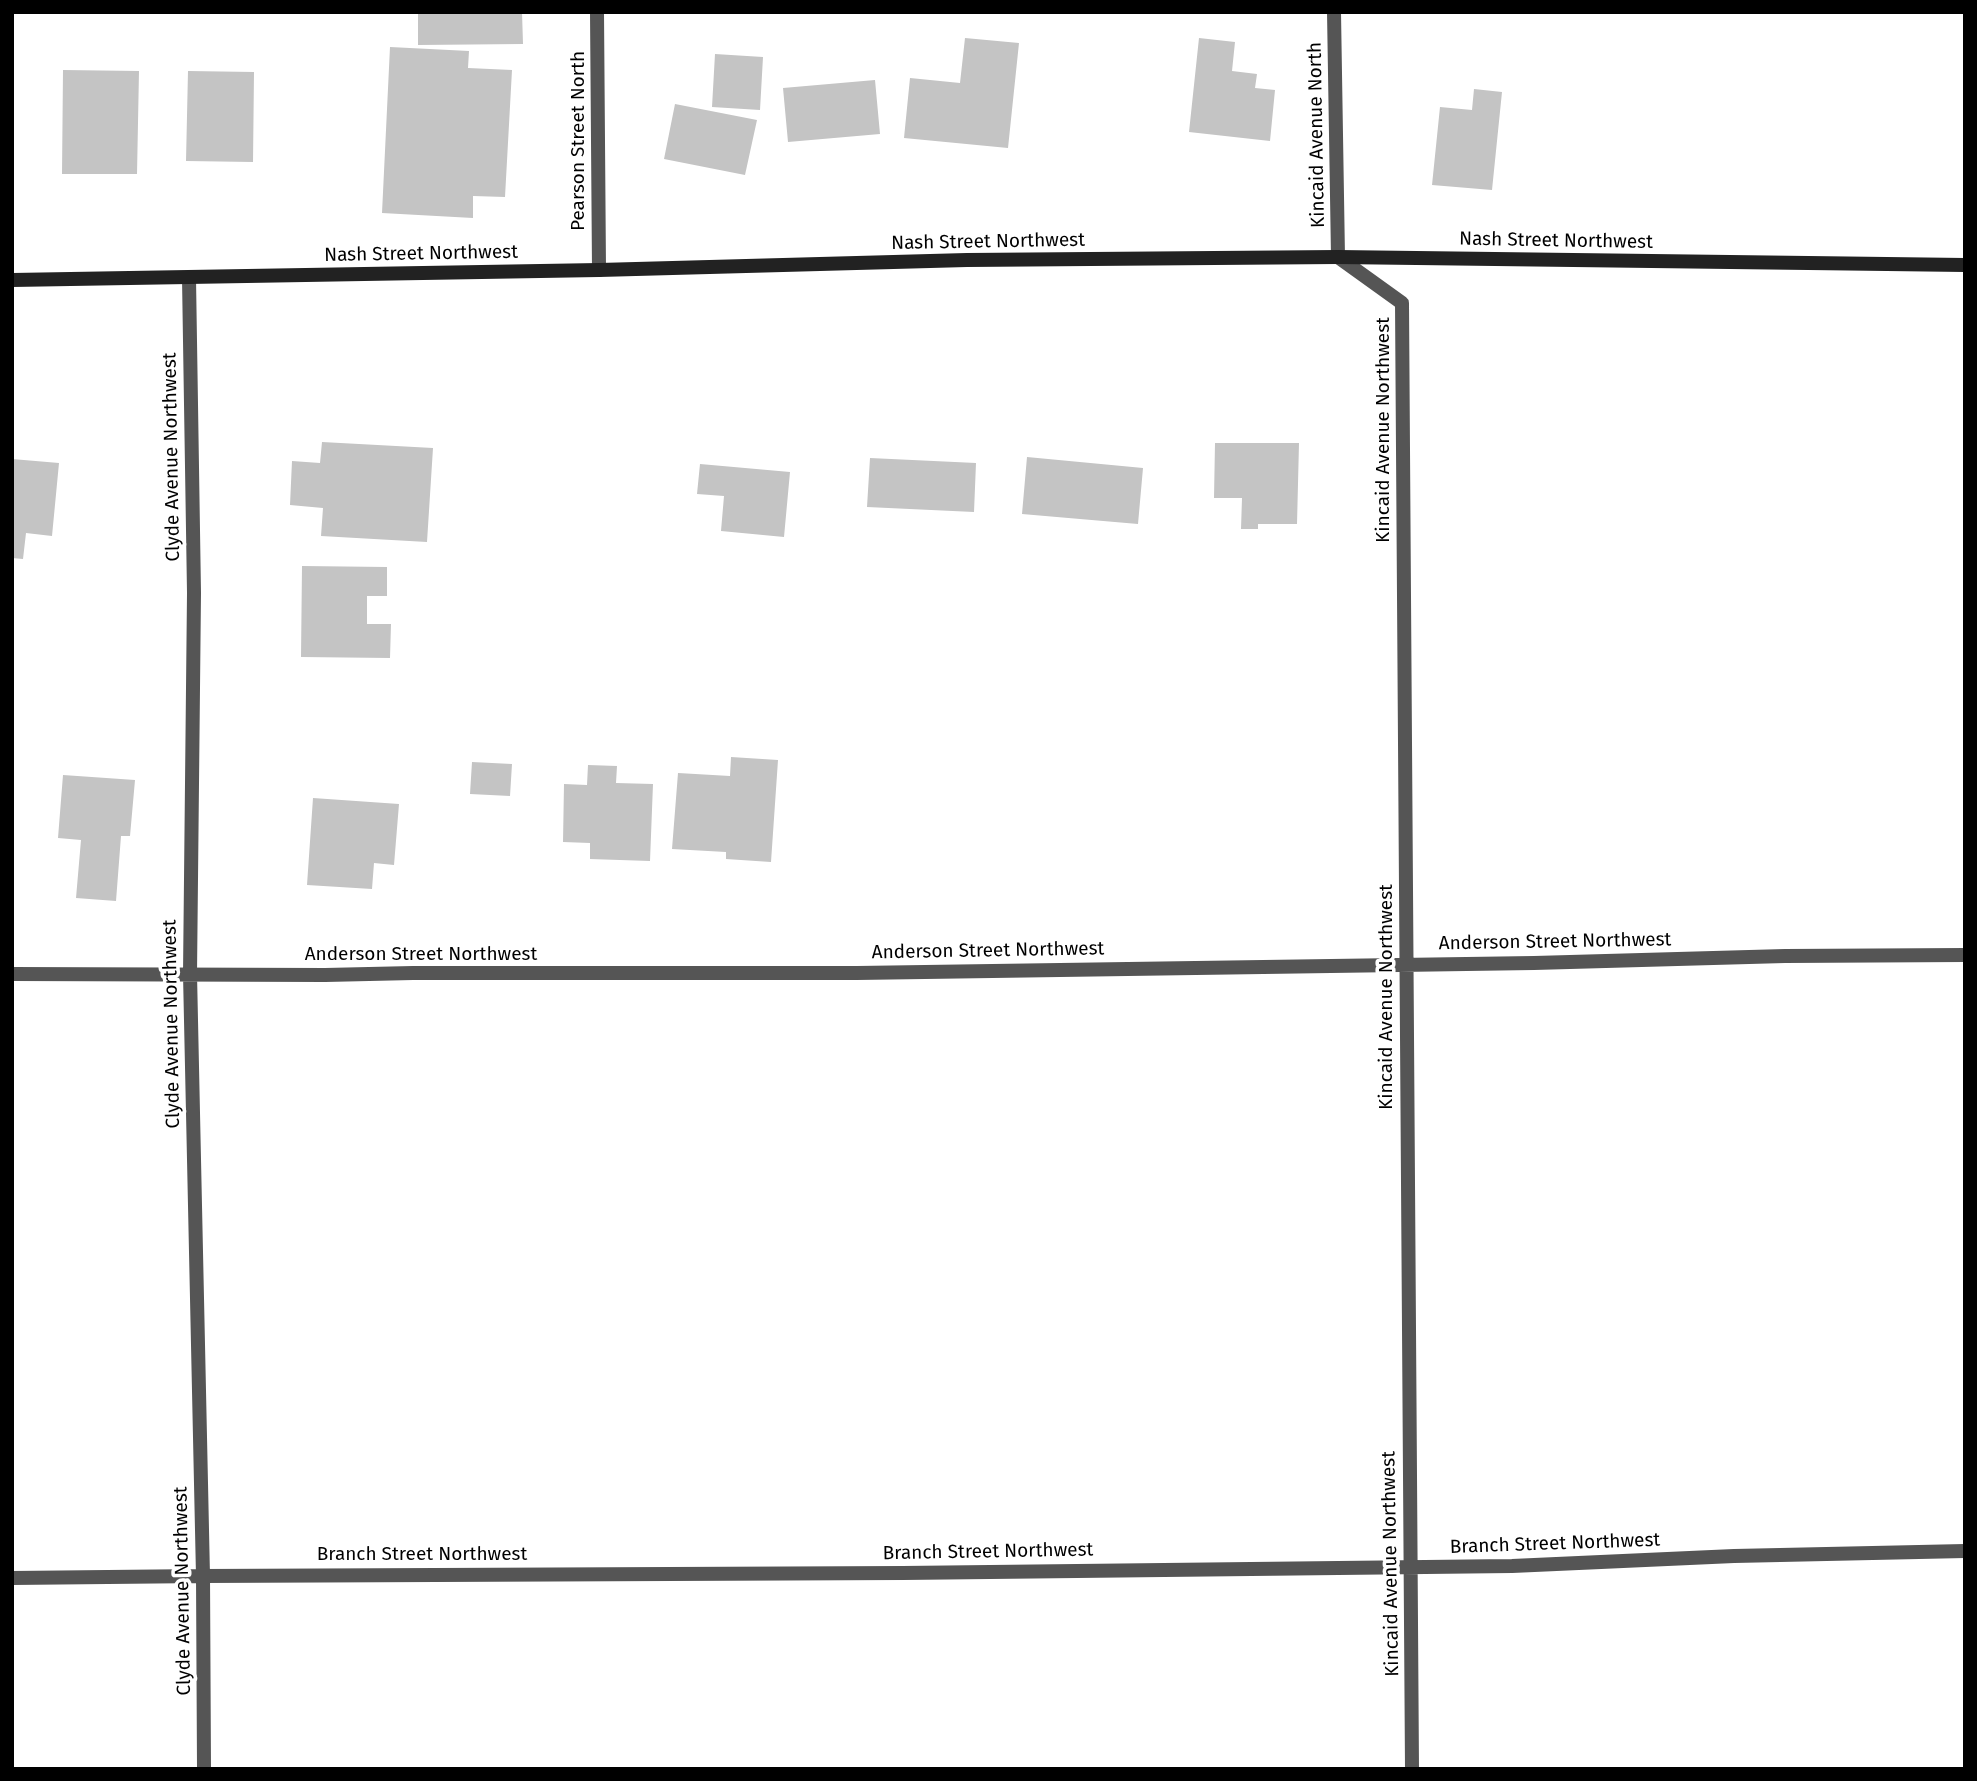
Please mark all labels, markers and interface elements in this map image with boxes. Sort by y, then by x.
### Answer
street label: Kincaid Avenue North [1304,42,1330,228]
street label: Pearson Street North [568,51,590,231]
street label: Nash Street Northwest [1459,228,1653,254]
street label: Nash Street Northwest [891,229,1085,255]
street label: Nash Street Northwest [324,241,518,267]
street label: Kincaid Avenue Northwest [1373,317,1395,543]
street label: Clyde Avenue Northwest [159,352,185,562]
street label: Kincaid Avenue Northwest [1376,884,1398,1110]
street label: Clyde Avenue Northwest [159,919,185,1129]
street label: Anderson Street Northwest [1439,929,1671,955]
street label: Anderson Street Northwest [872,938,1104,964]
street label: Anderson Street Northwest [305,944,537,966]
street label: Kincaid Avenue Northwest [1378,1451,1404,1677]
street label: Clyde Avenue Northwest [170,1486,196,1696]
street label: Branch Street Northwest [1449,1529,1661,1559]
street label: Branch Street Northwest [883,1539,1093,1565]
street label: Branch Street Northwest [317,1544,527,1566]

